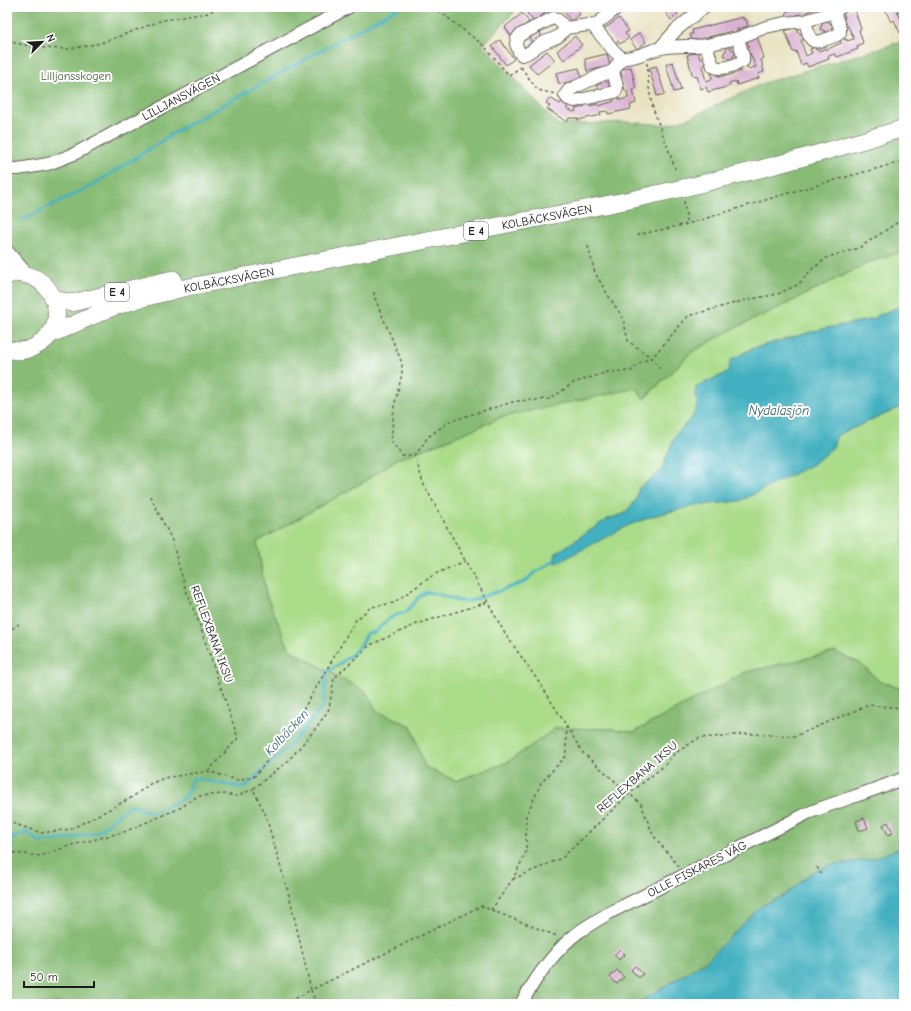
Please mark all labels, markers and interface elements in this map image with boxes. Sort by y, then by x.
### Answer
north arrow [22,22,62,62]
text: N [43,32,58,44]
park label: Lilljansskogen [41,69,111,83]
street label: LILLJANSVÄGEN [140,71,222,123]
street label: KOLBÄCKSVÄGEN [501,201,593,233]
road number: E 4 [464,222,488,240]
street label: KOLBÄCKSVÄGEN [183,264,275,296]
road number: E 4 [105,283,129,301]
water label: Nydalasjön [749,403,809,418]
street label: REFLEXBANA IKSU [188,583,236,685]
water label: Kolbäcken [261,706,311,758]
street label: REFLEXBANA IKSU [594,738,680,816]
street label: OLLE FISKARES VÄG [645,838,749,900]
scale bar [24,963,94,989]
text: 50 m [30,970,58,984]

